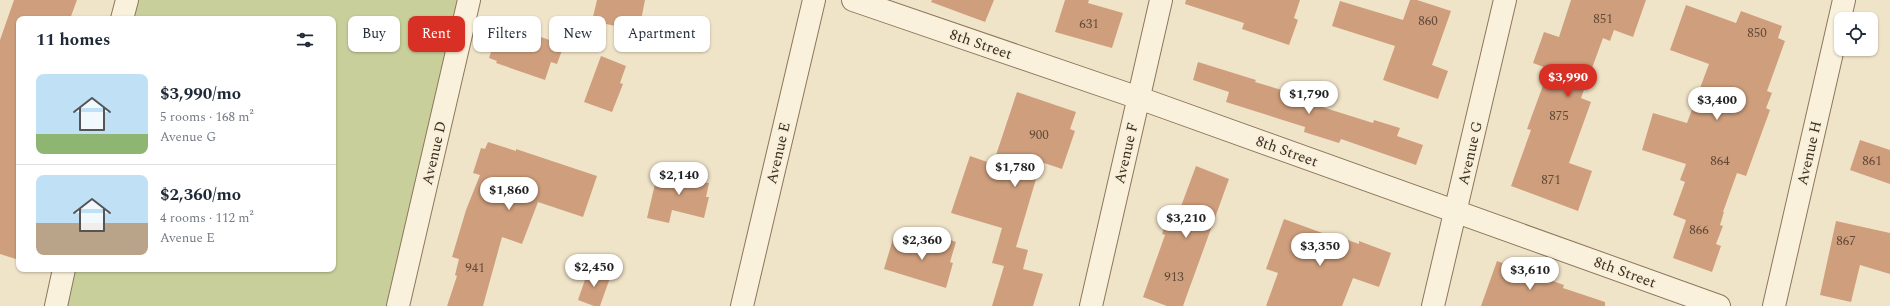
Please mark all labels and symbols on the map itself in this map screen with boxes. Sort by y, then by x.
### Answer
house number: 851 [1593,9,1613,29]
house number: 860 [1418,11,1438,31]
house number: 631 [1079,14,1099,34]
street label: 8th Street [947,23,1015,66]
house number: 850 [1747,23,1767,43]
pin: $3,990 [1535,64,1601,98]
pin: $1,790 [1276,81,1342,115]
pin: $3,400 [1684,87,1750,121]
house number: 875 [1549,106,1569,126]
street label: Avenue D [416,119,453,187]
street label: Avenue G [1452,119,1489,187]
street label: Avenue H [1791,119,1828,188]
street label: Avenue E [760,120,797,186]
street label: Avenue F [1108,120,1145,186]
house number: 900 [1029,125,1049,145]
street label: 8th Street [1253,130,1321,173]
house number: 864 [1710,151,1730,171]
house number: 861 [1862,151,1882,171]
pin: $1,780 [982,154,1048,188]
pin: $2,140 [646,162,712,196]
house number: 871 [1541,170,1561,190]
pin: $1,860 [476,177,542,211]
pin: $3,210 [1153,205,1219,239]
house number: 866 [1689,220,1709,240]
pin: $2,360 [889,227,955,261]
house number: 867 [1836,231,1856,251]
pin: $3,350 [1287,233,1353,267]
street label: 8th Street [1591,251,1659,294]
pin: $2,450 [561,254,627,288]
pin: $3,610 [1497,257,1563,291]
house number: 941 [465,258,485,278]
house number: 913 [1164,267,1184,287]

